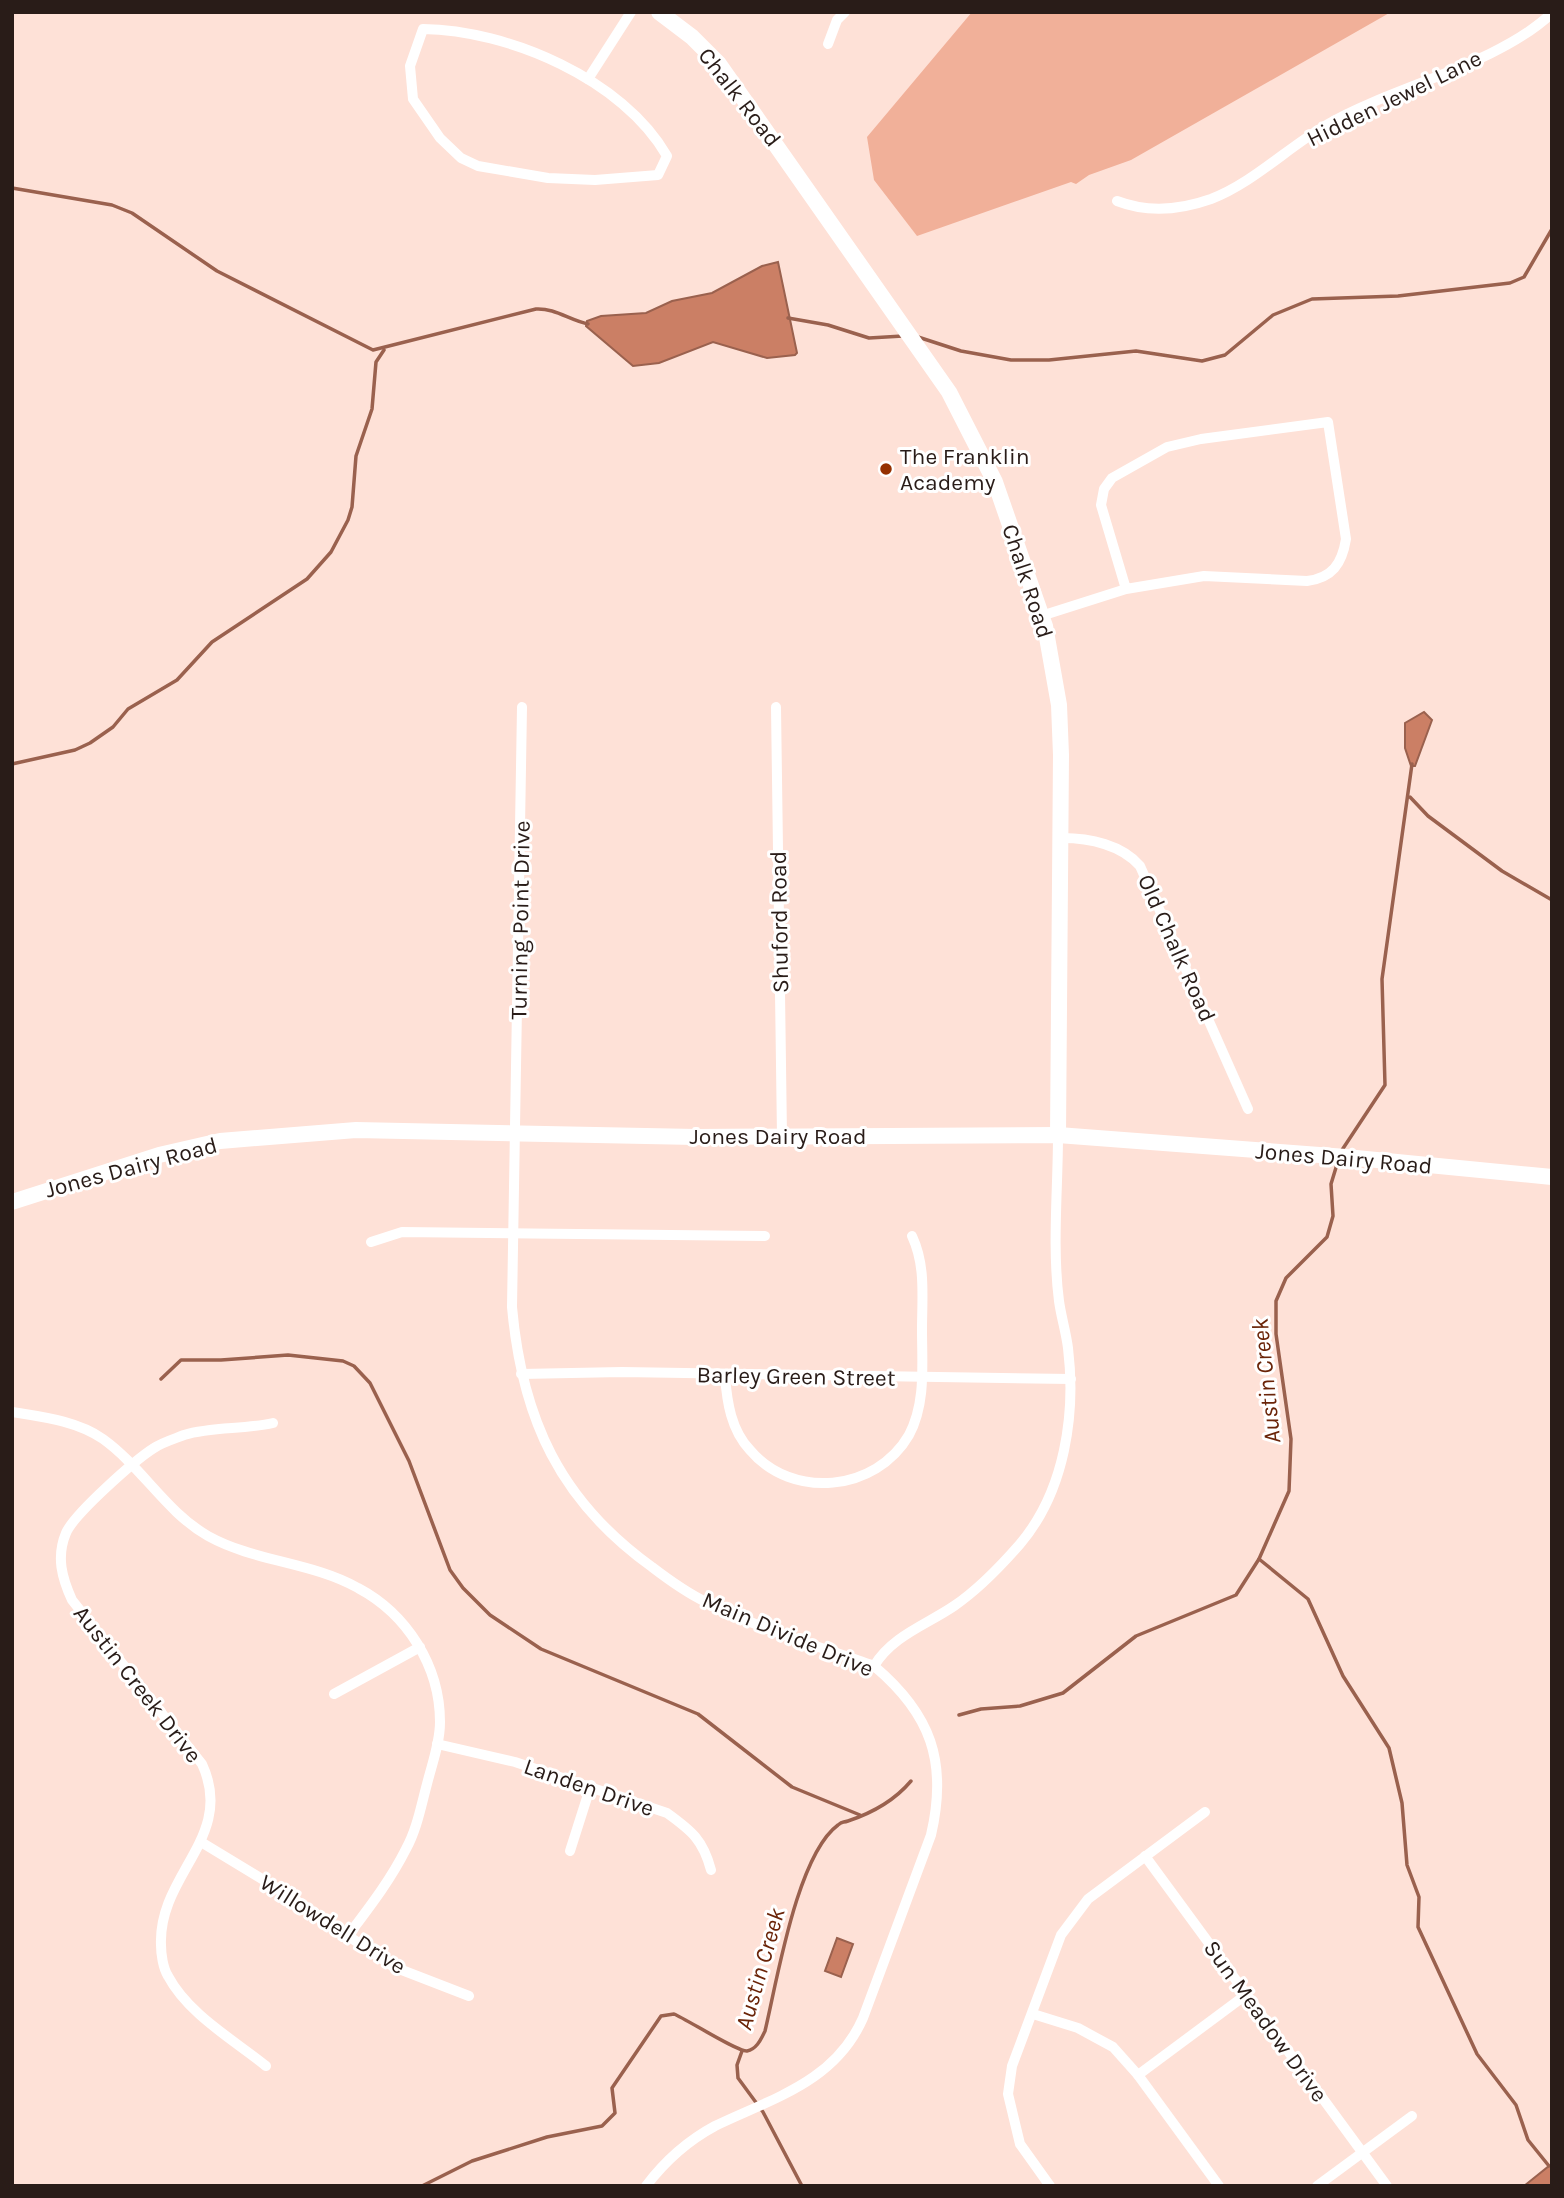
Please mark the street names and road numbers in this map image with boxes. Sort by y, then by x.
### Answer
street label: Chalk Road [693,42,787,152]
street label: Hidden Jewel Lane [1302,44,1486,152]
street label: Chalk Road [996,521,1059,642]
street label: Turning Point Drive [505,820,536,1020]
street label: Shuford Road [765,851,794,993]
street label: Old Chalk Road [1132,870,1221,1026]
street label: Jones Dairy Road [689,1123,867,1150]
street label: Jones Dairy Road [42,1132,220,1203]
street label: Jones Dairy Road [1255,1137,1433,1180]
street label: Barley Green Street [696,1361,896,1392]
street label: Main Divide Drive [698,1586,877,1683]
street label: Austin Creek Drive [68,1600,207,1768]
street label: Landen Drive [520,1753,657,1822]
street label: Willowdell Drive [255,1869,411,1980]
street label: Sun Meadow Drive [1198,1935,1333,2107]

